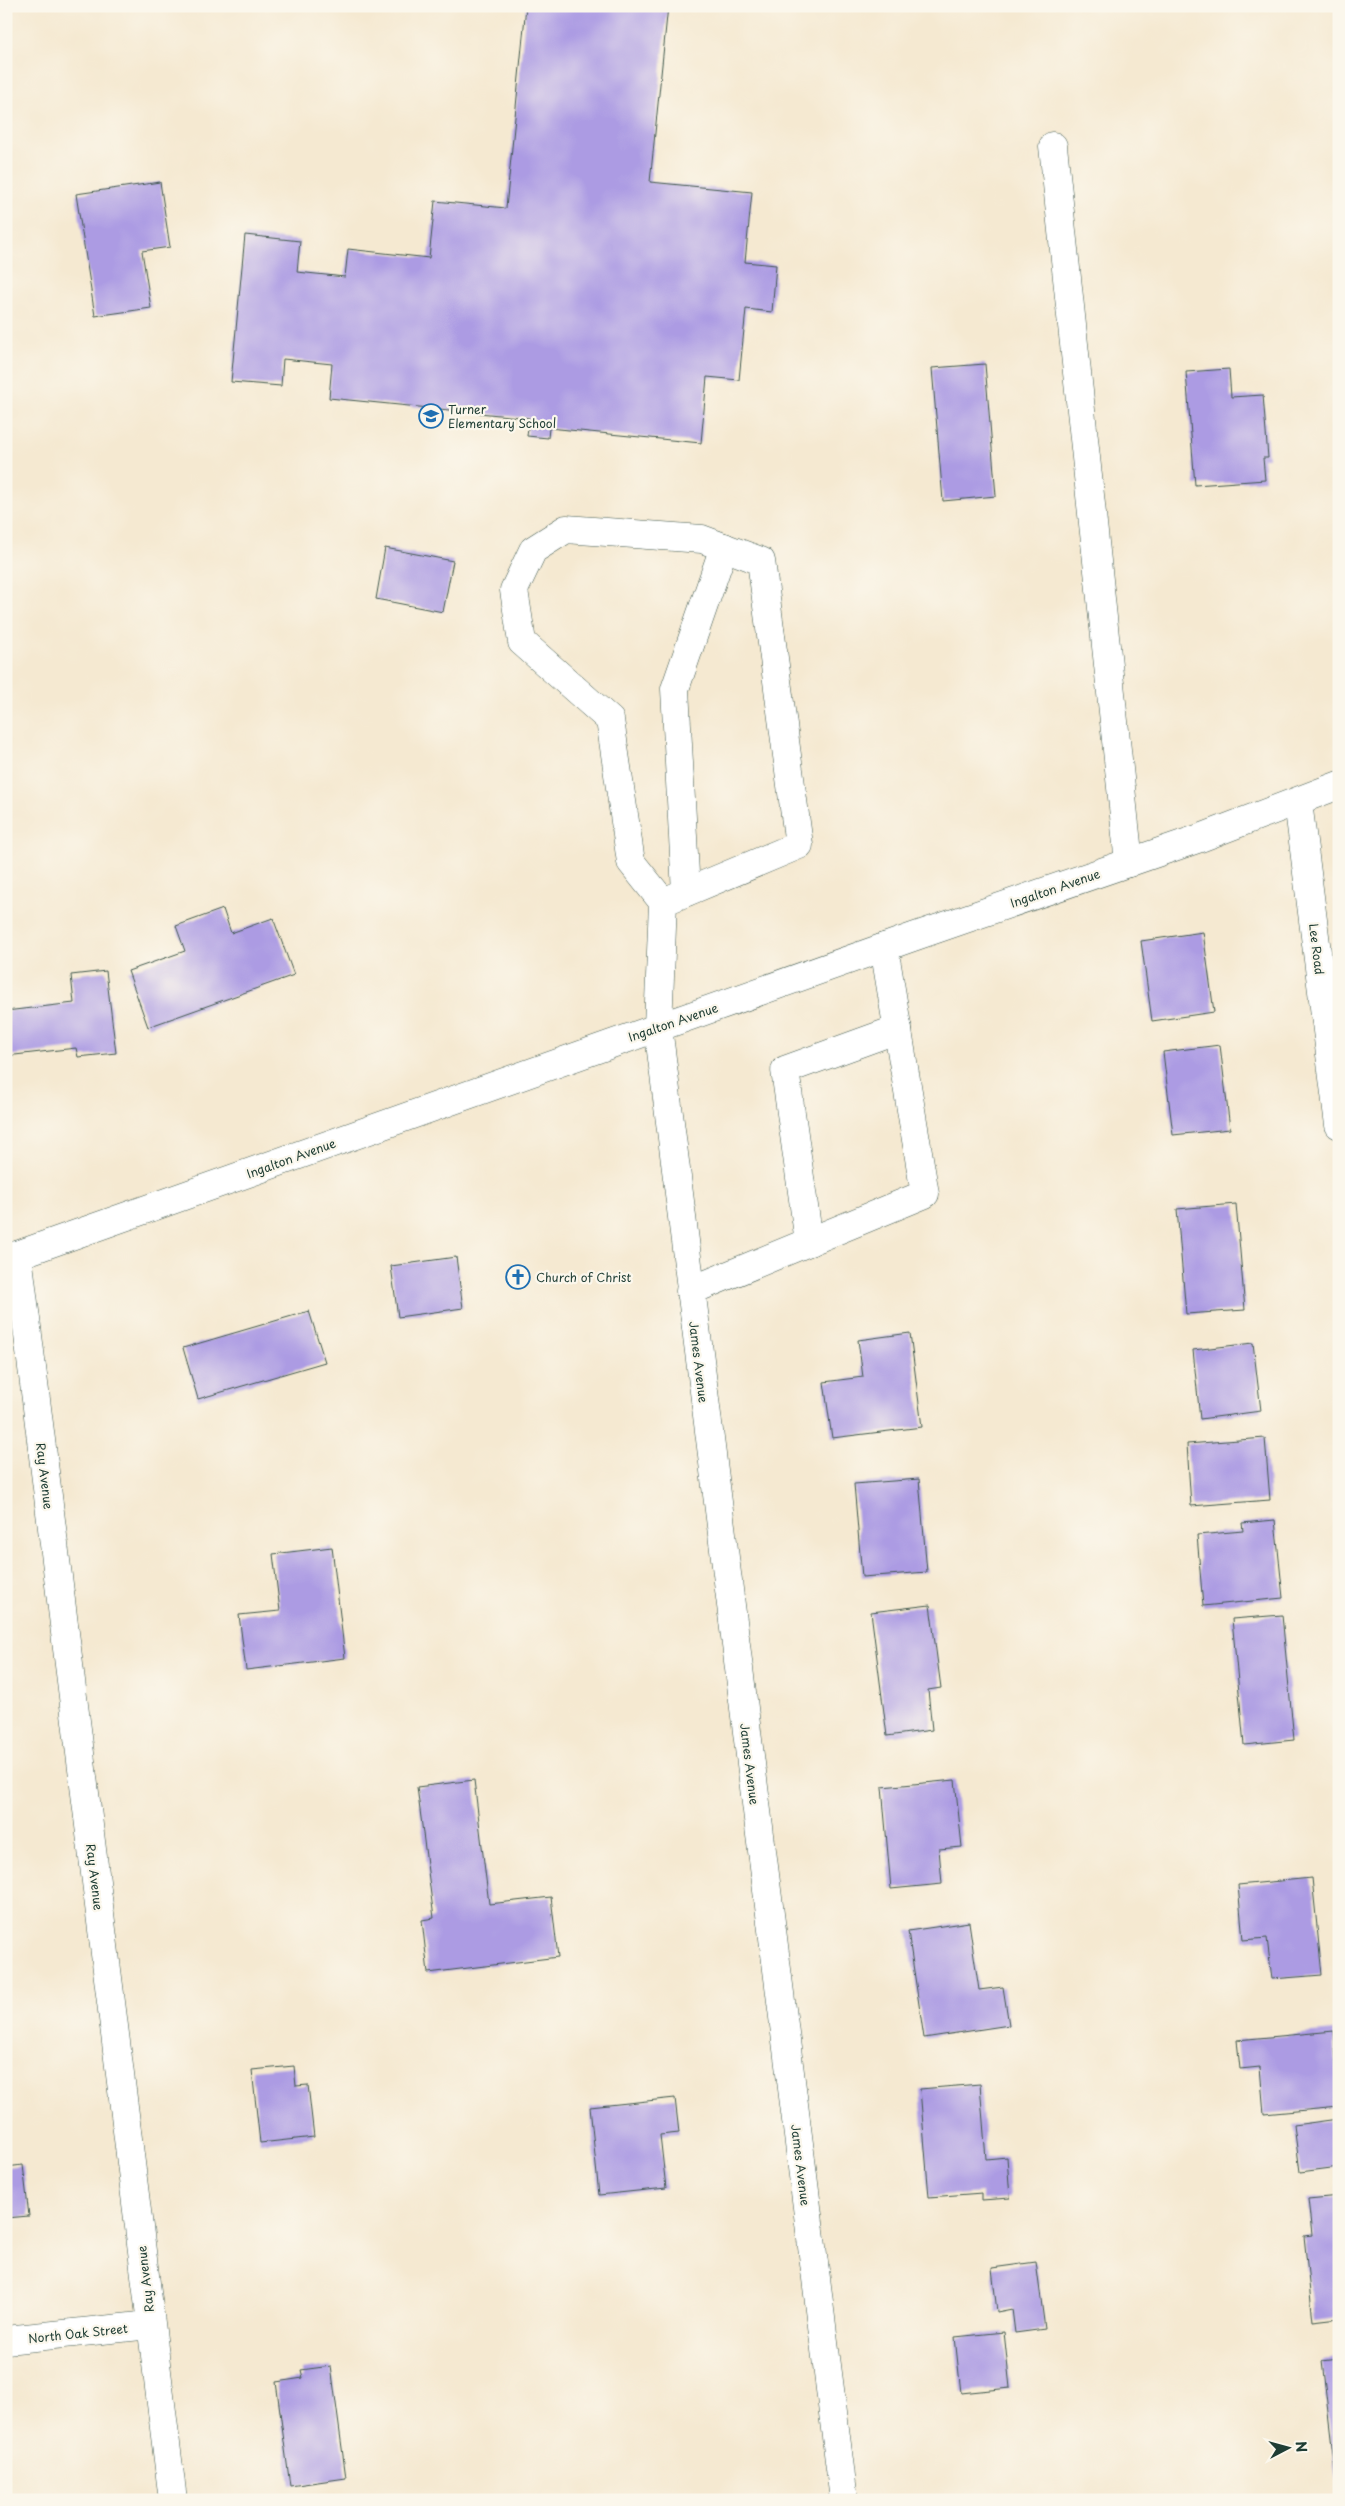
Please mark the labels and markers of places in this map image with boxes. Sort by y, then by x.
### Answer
place label: Turner Elementary School [448,400,556,432]
school or university icon: Turner Elementary School [418,403,444,429]
church icon: Church of Christ [505,1264,531,1290]
place label: Church of Christ [536,1268,632,1286]

